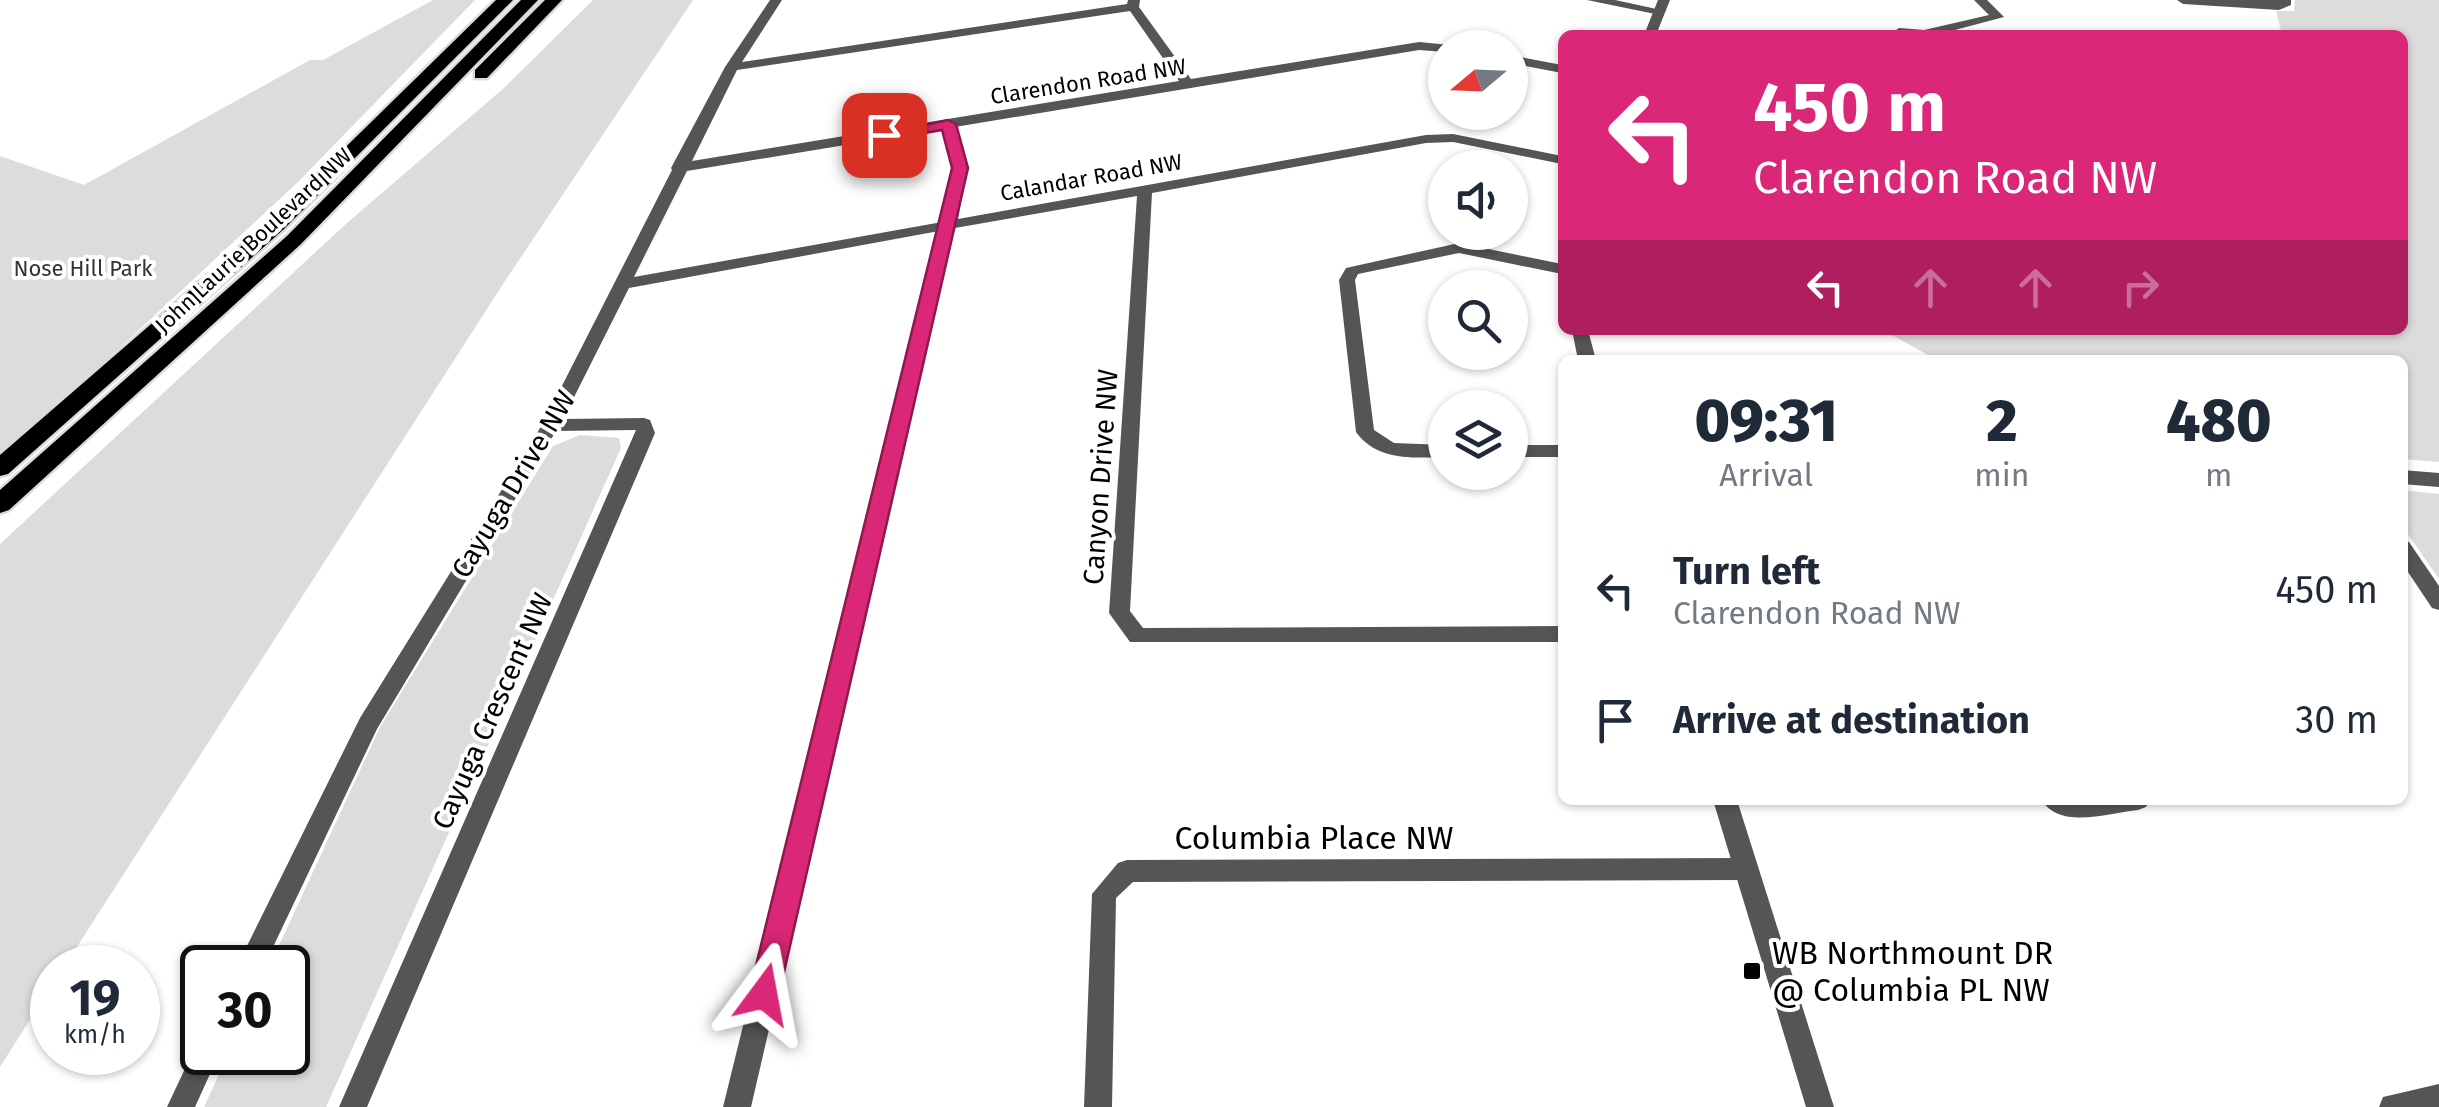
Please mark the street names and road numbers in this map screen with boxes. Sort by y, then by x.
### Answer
street label: Clarendon Road NW [988,53,1188,110]
street label: John Laurie Boulevard NW [149,142,357,339]
street label: Calandar Road NW [998,148,1184,207]
street label: Canyon Drive NW [1077,368,1124,586]
street label: Cayuga Drive NW [445,385,582,584]
street label: Cayuga Crescent NW [426,588,559,834]
street label: Columbia Place NW [1174,819,1454,857]

